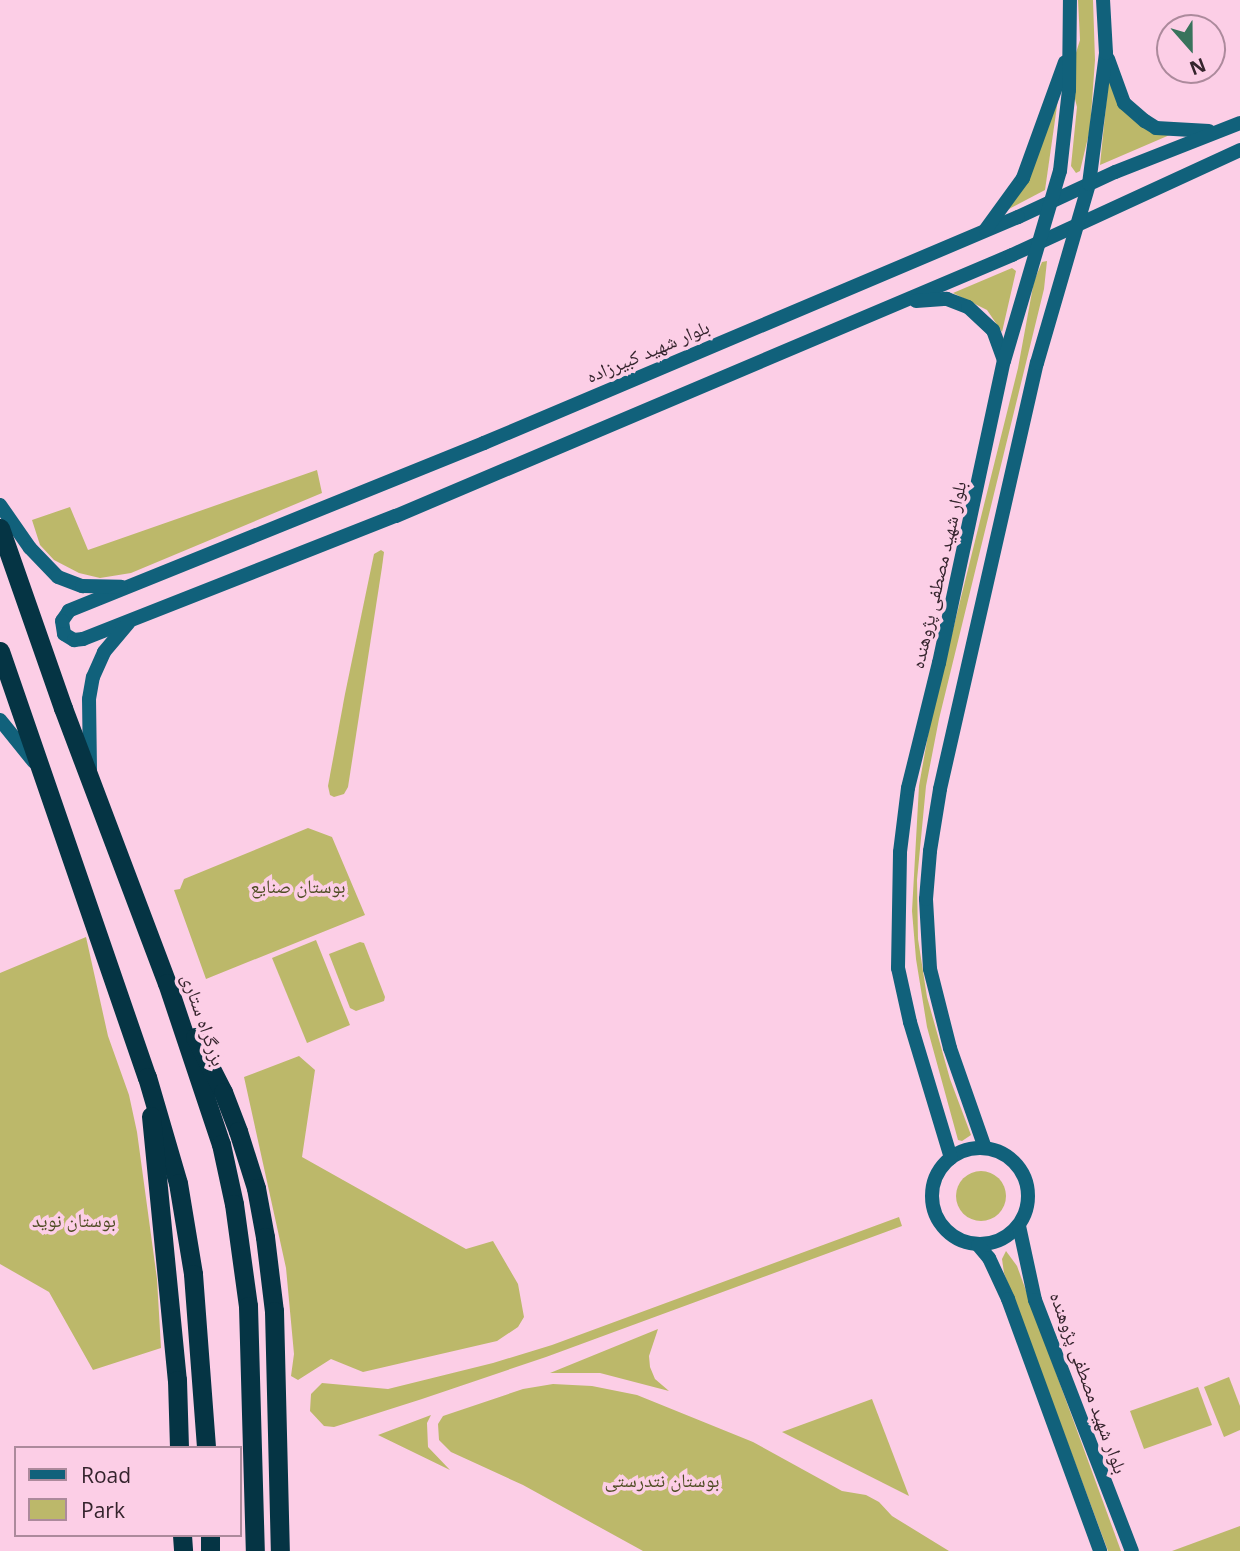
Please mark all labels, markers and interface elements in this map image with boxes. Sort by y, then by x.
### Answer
north arrow [1156,14,1226,84]
text: N [1186,52,1210,82]
street label: بلوار شهید کبیرزاده [583,316,713,388]
street label: بلوار شهید مصطفی پژوهنده [906,479,972,671]
park label: بوستان صنایع [250,876,346,898]
street label: بزرگراه ستاری [177,971,229,1069]
park label: بوستان نوید [32,1210,116,1232]
street label: بلوار شهید مصطفی پژوهنده [1044,1289,1132,1477]
legend [14,1446,242,1537]
text: Road [81,1461,131,1489]
park label: بوستان نتدرستی [604,1470,720,1492]
text: Park [81,1496,125,1524]

